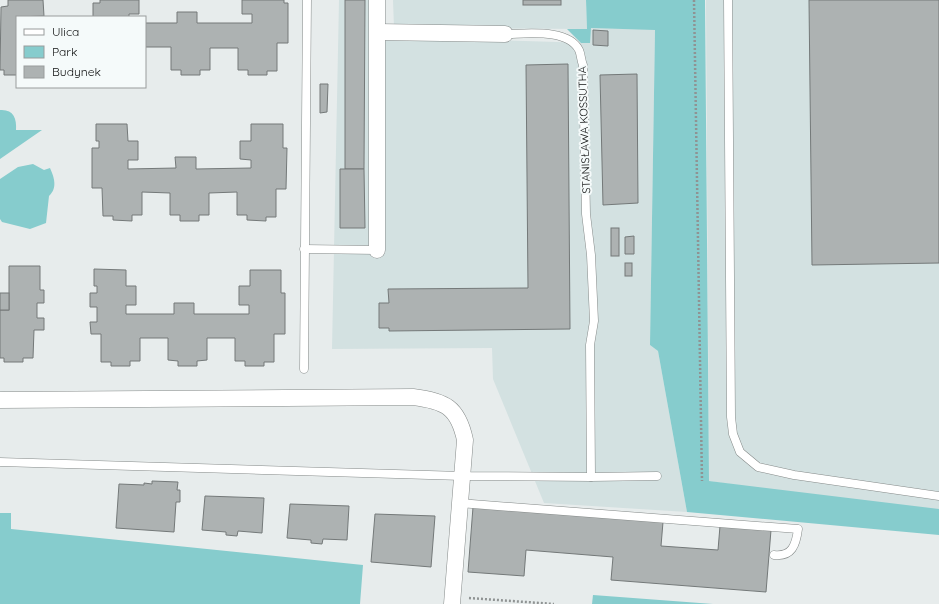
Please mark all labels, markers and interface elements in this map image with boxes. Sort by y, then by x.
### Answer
legend [16,16,146,88]
text: Ulica [52,24,79,39]
text: Park [52,44,77,59]
text: Budynek [52,64,101,79]
street label: STANISŁAWA KOSSUTHA [575,66,593,194]

